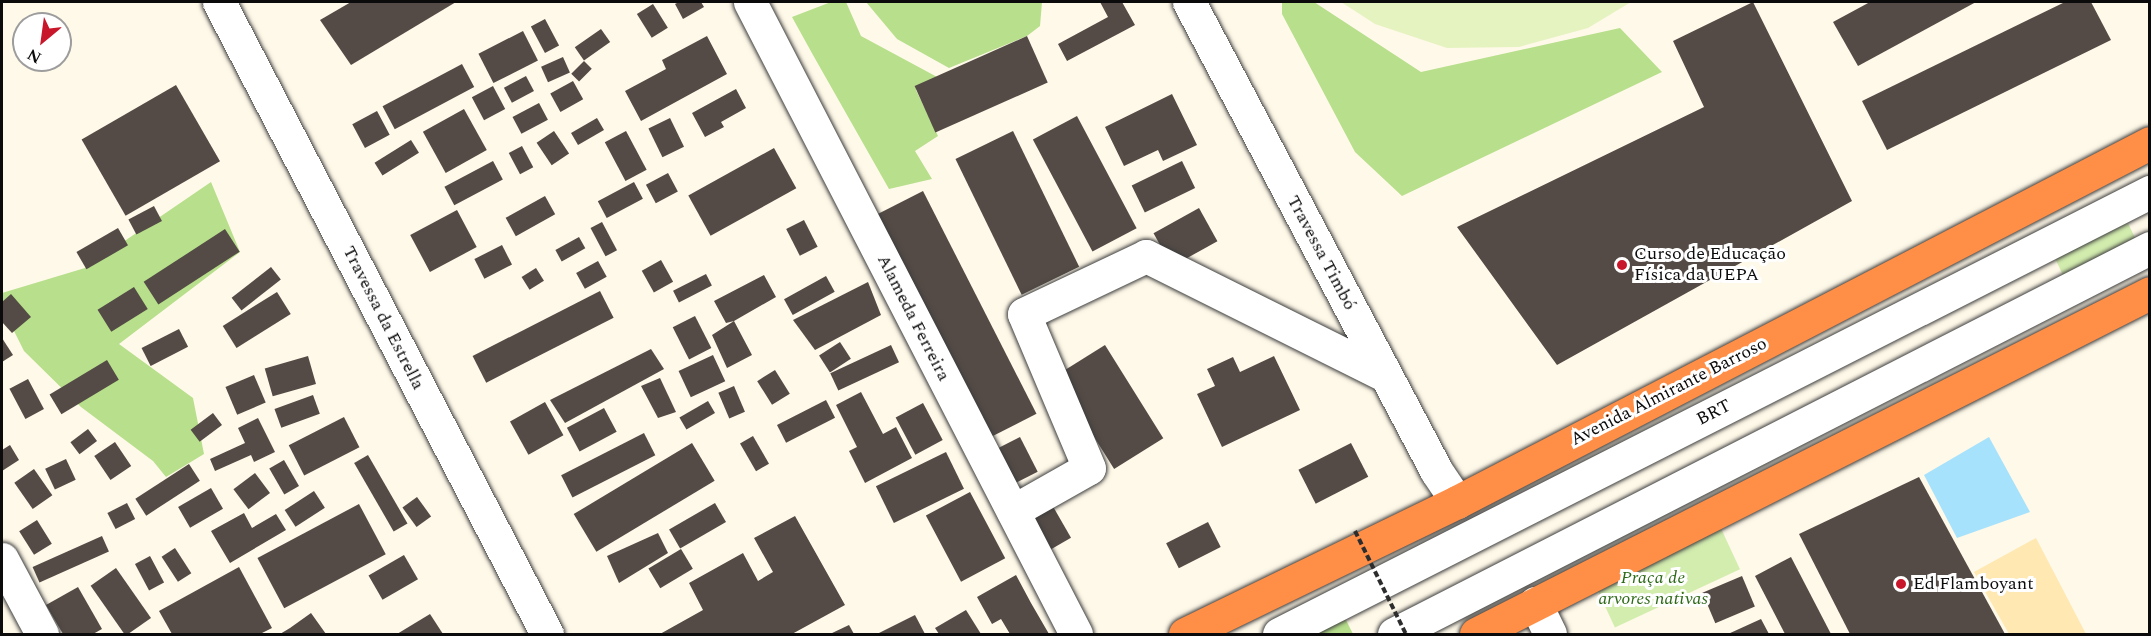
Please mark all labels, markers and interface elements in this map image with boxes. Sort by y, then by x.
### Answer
north arrow [12,12,72,72]
text: N [23,42,46,70]
street label: Travessa Timbó [1282,192,1360,314]
street label: Travessa da Estrella [337,243,429,393]
place label: Curso de Educação Física da UEPA [1634,244,1786,286]
street label: Alameda Ferreira [872,251,954,385]
marker: Curso de Educação Física da UEPA [1615,258,1629,272]
street label: Avenida Almirante Barroso [1567,333,1771,451]
street label: BRT [1693,395,1735,431]
park label: Praça de arvores nativas [1598,568,1708,610]
place label: Ed Flamboyant [1913,573,2034,595]
marker: Ed Flamboyant [1894,577,1908,591]

